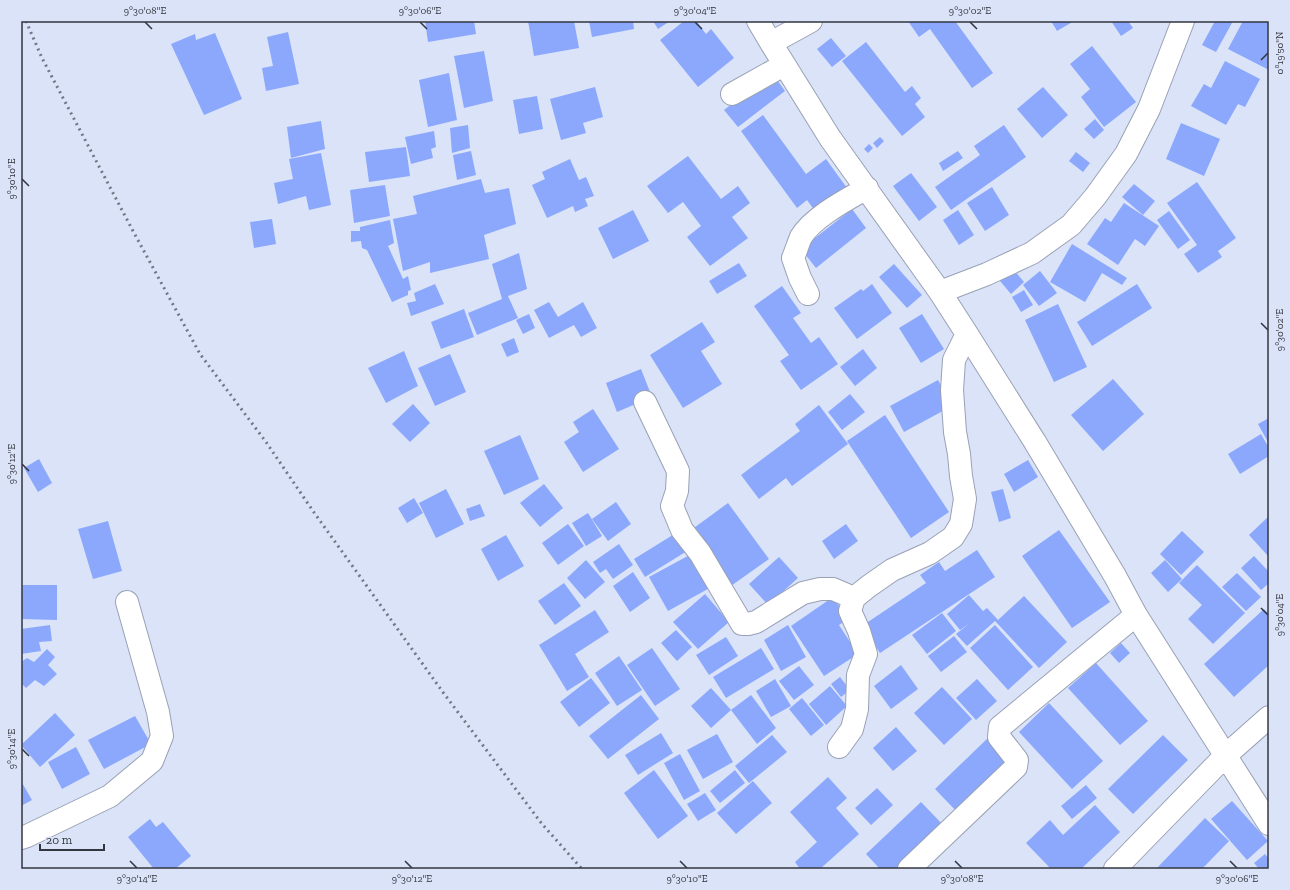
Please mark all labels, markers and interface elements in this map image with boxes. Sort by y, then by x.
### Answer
text: 9°30'08"E [124,5,166,17]
text: 9°30'06"E [399,5,441,17]
text: 9°30'04"E [674,5,716,17]
text: 9°30'02"E [949,5,991,17]
text: 0°19'50"N [1274,31,1286,74]
text: 9°30'10"E [6,158,18,200]
text: 9°30'02"E [1274,309,1286,351]
text: 9°30'12"E [6,444,18,484]
text: 9°30'04"E [1274,594,1286,636]
text: 9°30'14"E [6,729,18,769]
scale bar [40,826,104,852]
text: 20 m [46,833,73,847]
text: 9°30'14"E [117,873,157,885]
text: 9°30'12"E [392,873,432,885]
text: 9°30'10"E [666,873,708,885]
text: 9°30'08"E [941,873,983,885]
text: 9°30'06"E [1216,873,1258,885]

